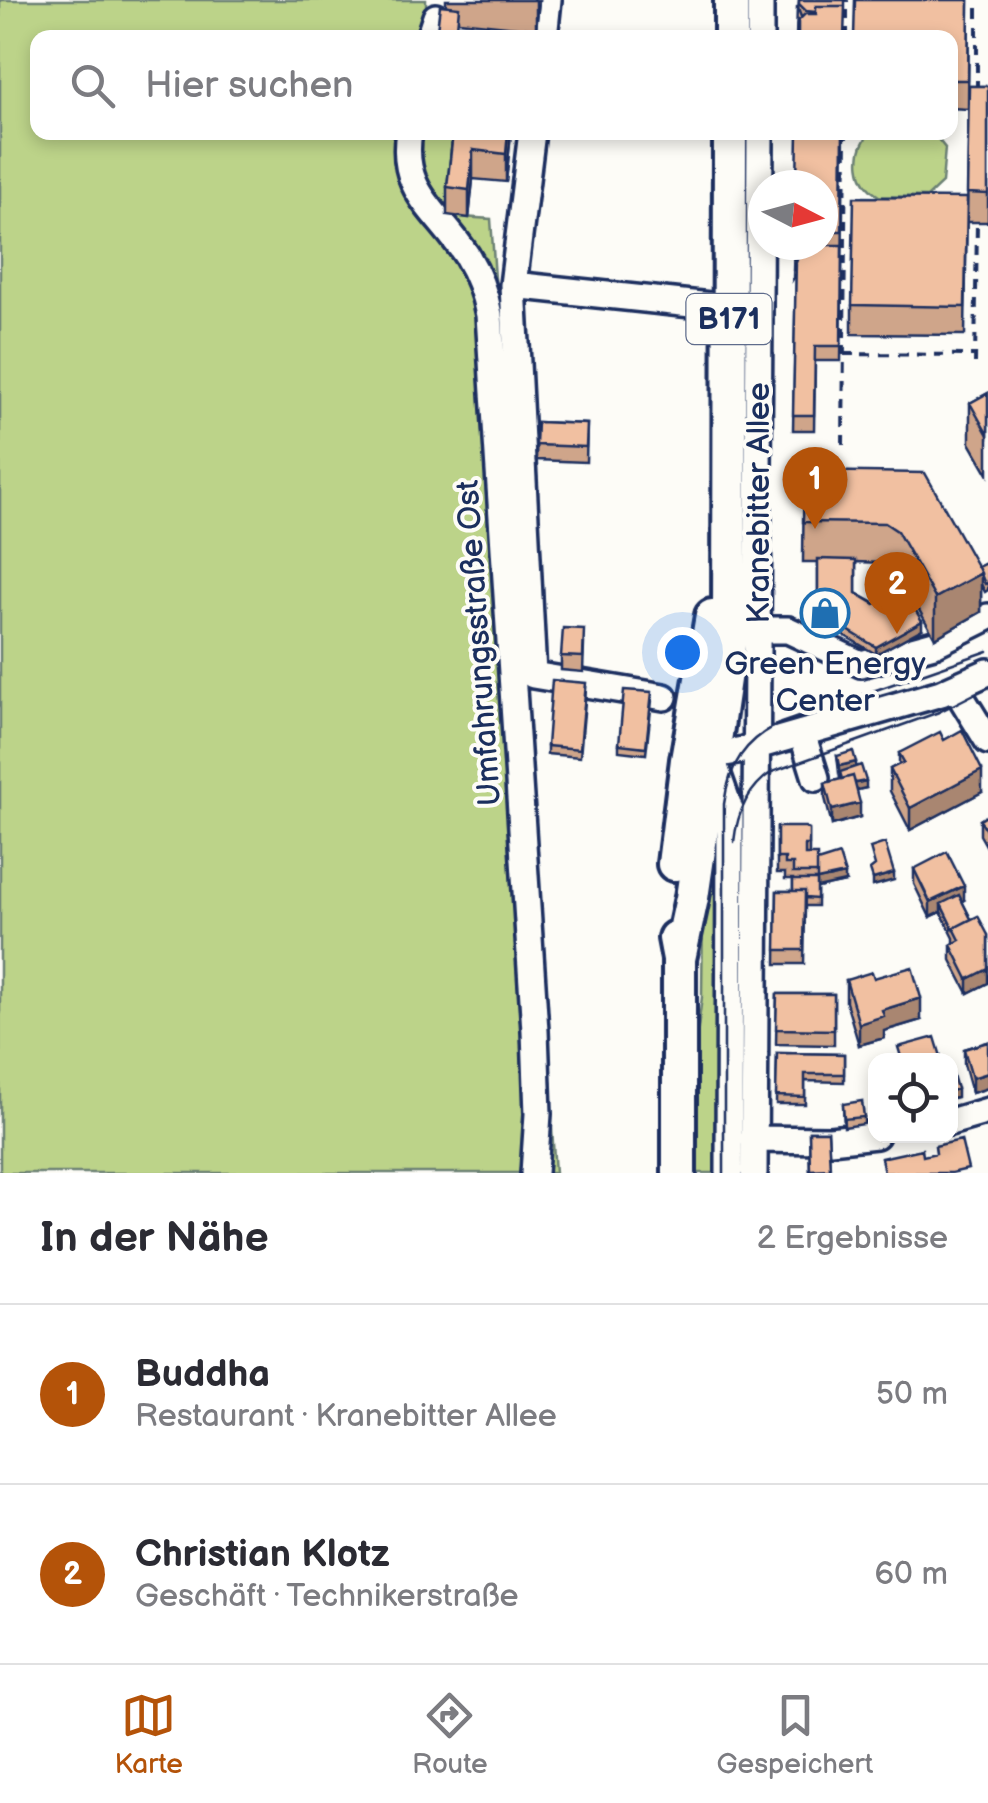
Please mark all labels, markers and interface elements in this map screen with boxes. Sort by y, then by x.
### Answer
search box [30,30,958,140]
icon: search [65,58,120,113]
text: Hier suchen [145,63,353,108]
north arrow [748,170,838,260]
road number: B171 [686,294,772,344]
street label: Kranebitter Allee [740,382,779,624]
pin: 1 [782,446,848,529]
street label: Umfahrungsstraße Ost [449,478,510,807]
pin: 2 [864,552,930,634]
shop icon: Green Energy Center [799,587,851,639]
your location [657,627,708,678]
place label: Green Energy Center [724,645,926,721]
map controls [868,1053,958,1143]
button: locate [868,1053,958,1143]
text: In der Nähe [40,1213,269,1264]
text: 2 Ergebnisse [757,1219,948,1258]
text: Buddha [135,1352,270,1397]
text: 1 [66,1375,79,1414]
text: 50 m [876,1375,948,1414]
text: Restaurant · Kranebitter Allee [135,1397,557,1436]
text: Christian Klotz [135,1532,390,1577]
text: 2 [63,1555,82,1594]
text: 60 m [875,1555,948,1594]
text: Geschäft · Technikerstraße [135,1577,519,1616]
tab: Karte [115,1688,183,1781]
tab: Route [412,1688,488,1781]
tab: Gespeichert [717,1688,873,1781]

